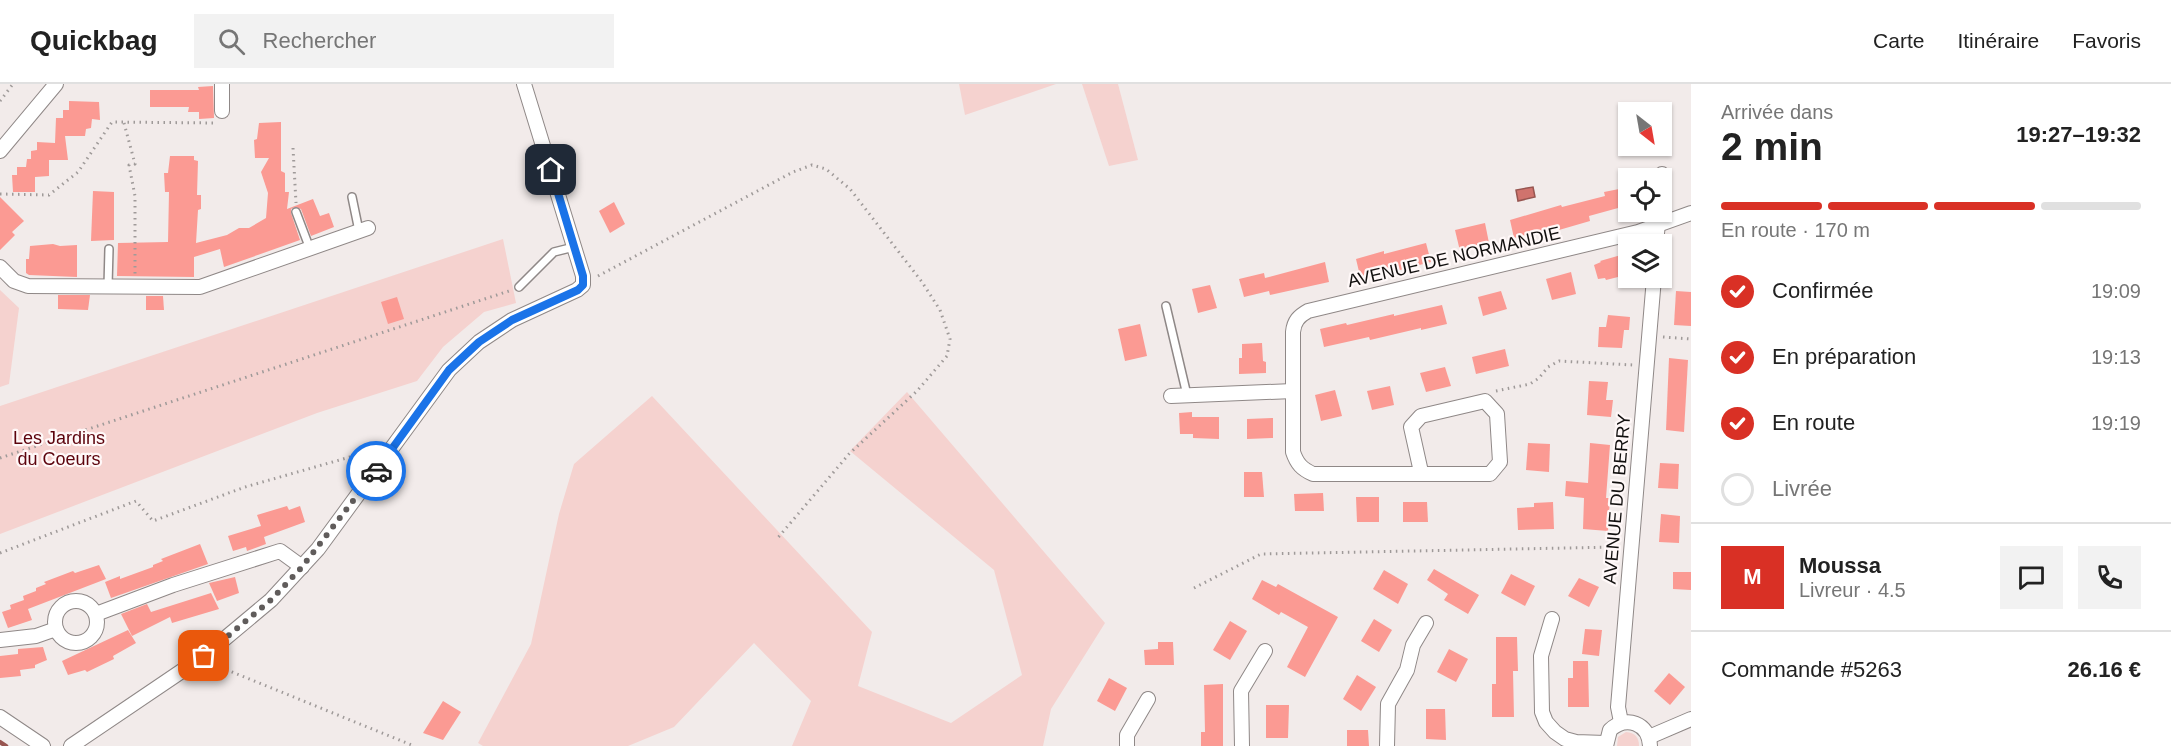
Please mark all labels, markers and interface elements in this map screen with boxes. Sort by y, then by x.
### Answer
search box [194,14,614,68]
text: Quickbag [30,25,158,56]
icon: search [215,25,248,58]
text: Rechercher [263,28,376,53]
text: Carte [1873,29,1924,52]
text: Itinéraire [1957,29,2039,52]
text: Favoris [2072,29,2141,52]
text: Arrivée dans [1721,101,1833,123]
north arrow [1618,102,1672,156]
map controls [1618,102,1672,288]
text: 19:27–19:32 [2016,122,2141,147]
text: 2 min [1721,125,1823,168]
pin [525,144,576,195]
icon: home [534,153,567,186]
button: locate [1618,168,1672,222]
text: En route · 170 m [1721,219,1870,241]
street label: AVENUE DE NORMANDIE [1346,223,1562,291]
button: layers [1618,234,1672,288]
icon: check [1721,275,1754,308]
text: Confirmée [1772,278,1873,303]
text: 19:09 [2091,280,2141,302]
icon: check [1721,341,1754,374]
text: En préparation [1772,344,1916,369]
text: 19:13 [2091,346,2141,368]
icon: check [1721,407,1754,440]
text: En route [1772,410,1855,435]
text: 19:19 [2091,412,2141,434]
street label: AVENUE DU BERRY [1600,413,1634,585]
park label: Les Jardins du Coeurs [13,428,105,469]
courier [346,441,406,501]
icon: car [360,455,393,488]
text: Livrée [1772,476,1832,501]
button: chat [2000,546,2063,609]
button: phone [2078,546,2141,609]
text: Moussa [1799,553,1881,578]
text: M [1743,564,1762,589]
text: Livreur · 4.5 [1799,579,1906,601]
pin [178,630,229,681]
icon: bag [187,639,220,672]
text: Commande #5263 [1721,657,1902,682]
text: 26.16 € [2068,657,2141,682]

